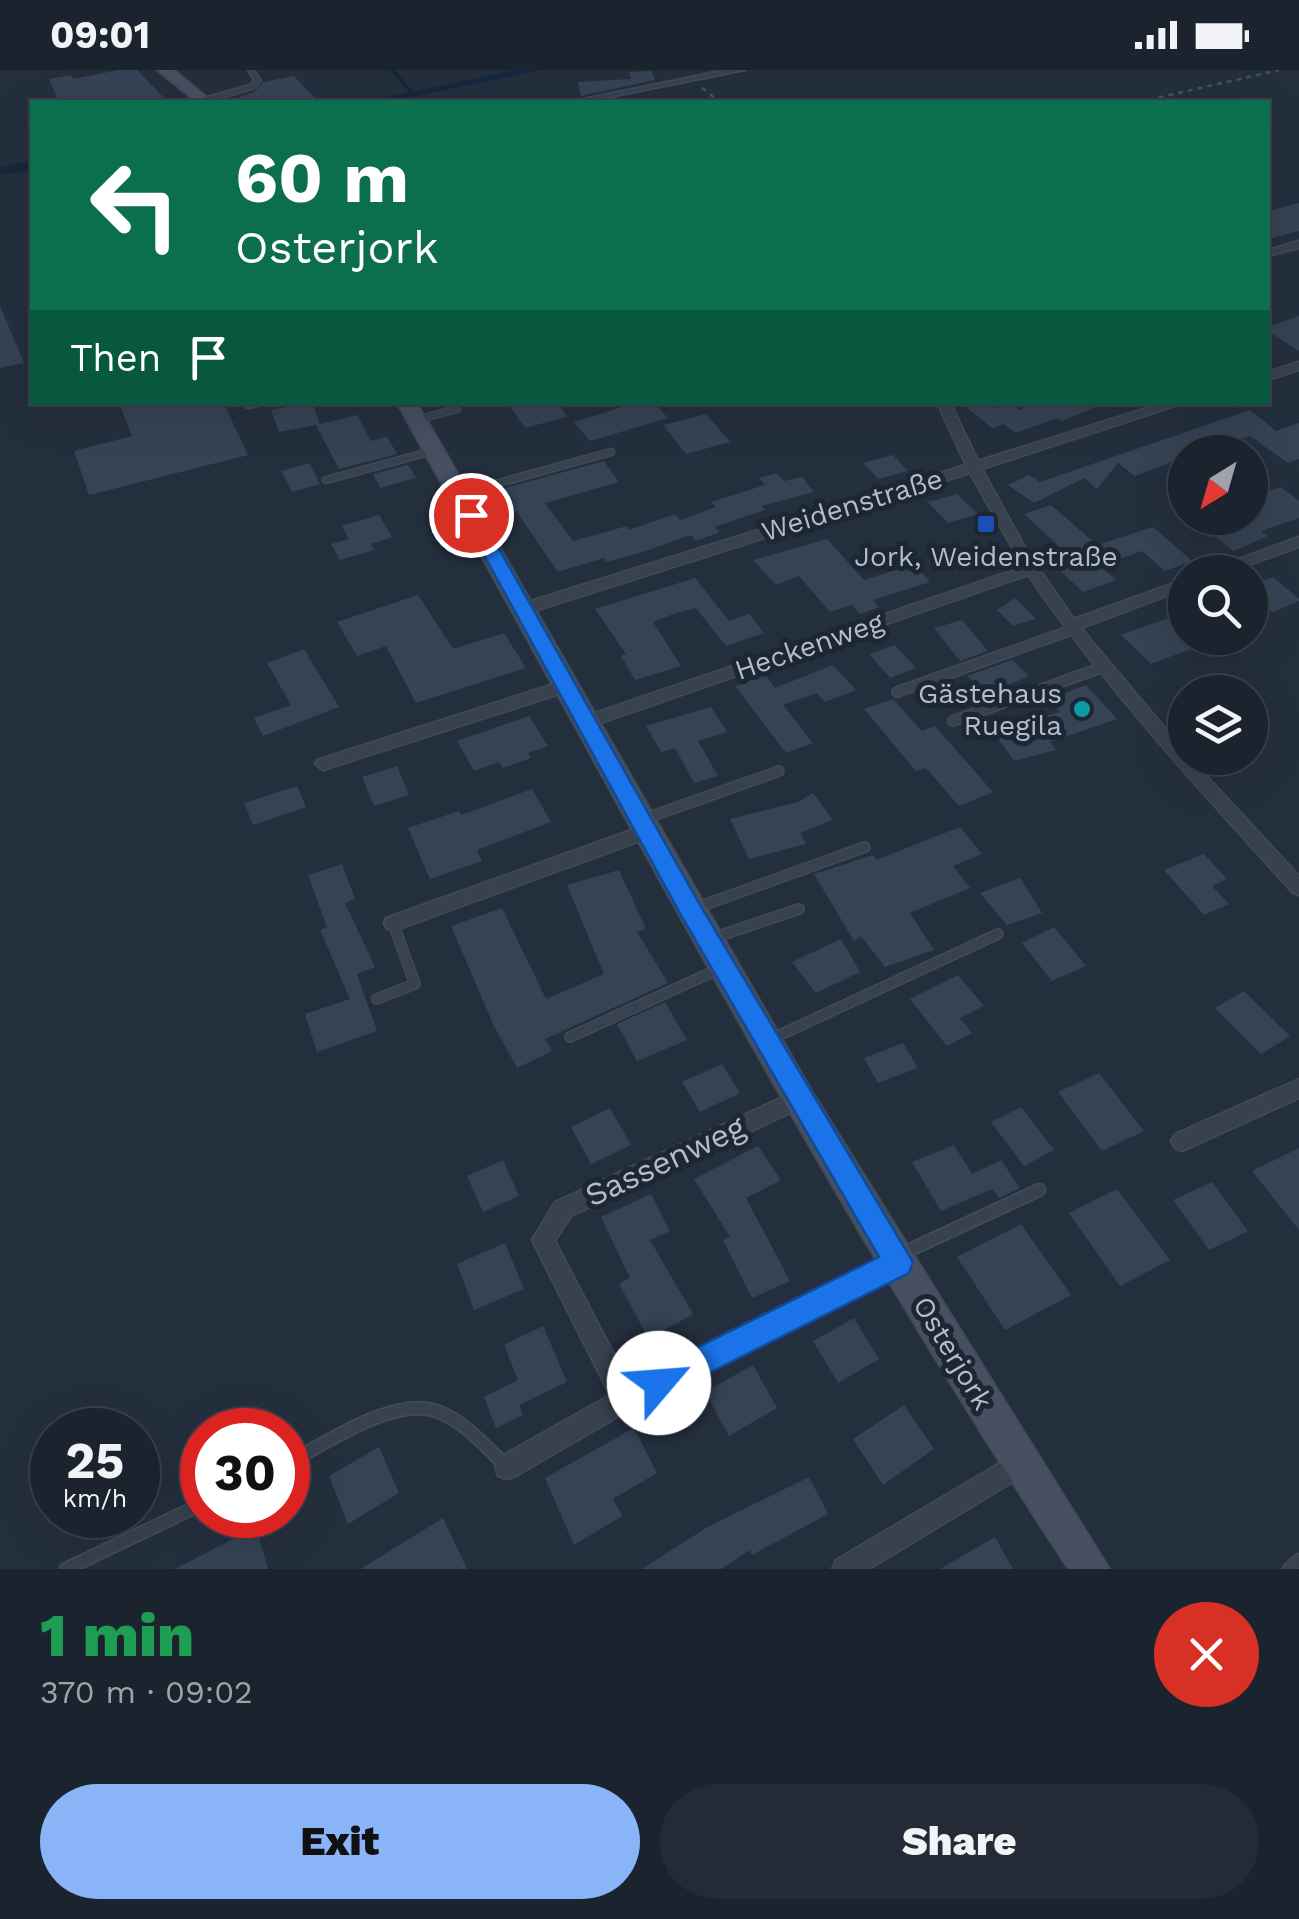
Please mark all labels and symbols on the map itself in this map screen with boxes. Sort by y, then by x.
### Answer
north arrow [1168,435,1268,535]
street label: Weidenstraße [758,462,946,548]
pin [429,473,514,558]
marker: Jork, Weidenstraße [975,513,997,535]
place label: Jork, Weidenstraße [854,540,1118,573]
street label: Heckenweg [730,605,888,687]
place label: Gästehaus Ruegila [918,677,1062,742]
marker: Gästehaus Ruegila [1071,698,1093,720]
street label: Sassenweg [579,1107,752,1215]
street label: Osterjork [906,1290,1000,1416]
position arrow [607,1331,711,1435]
speed limit sign: 30 [180,1408,310,1538]

